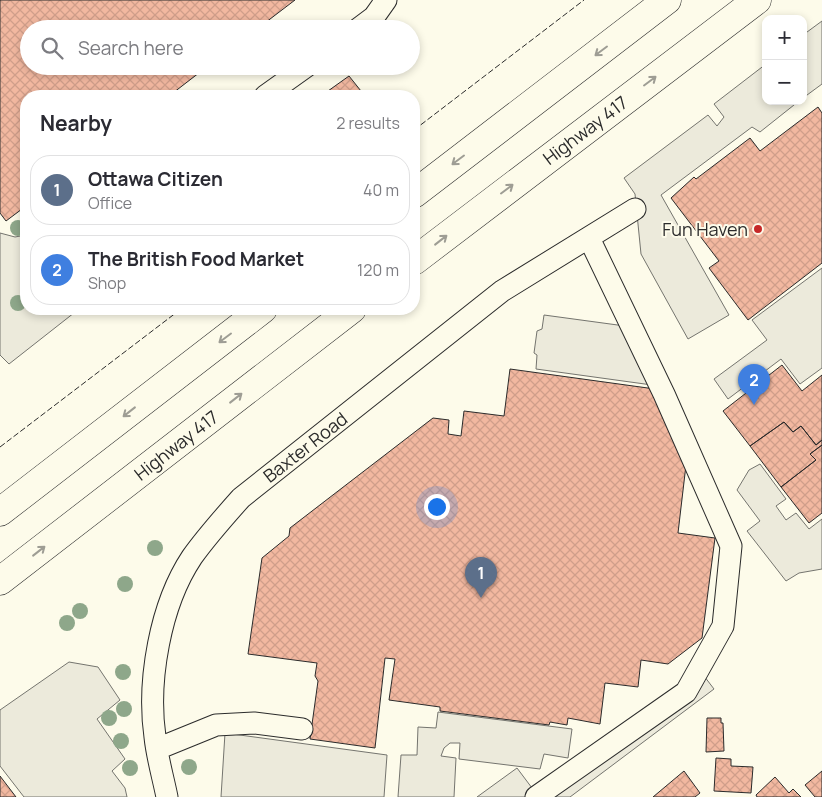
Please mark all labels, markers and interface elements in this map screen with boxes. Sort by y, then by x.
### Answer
map controls [762,15,807,105]
button: + [762,15,807,60]
search box [20,20,420,75]
icon: search [38,34,66,62]
text: Search here [78,35,184,61]
one-way arrow [595,45,608,56]
button: − [762,60,807,105]
one-way arrow [643,75,656,86]
street label: Highway 417 [538,90,632,170]
text: Nearby [40,109,112,137]
text: 2 results [336,112,400,134]
one-way arrow [451,155,465,165]
text: Ottawa Citizen [88,166,223,192]
text: 1 [53,179,61,201]
text: 40 m [363,179,399,201]
one-way arrow [500,184,513,195]
text: Office [88,192,132,214]
place label: Fun Haven [662,217,748,241]
marker: Fun Haven [752,223,764,235]
one-way arrow [434,235,448,245]
text: The British Food Market [88,246,304,272]
text: 2 [52,259,62,281]
text: 120 m [357,259,399,281]
text: Shop [88,272,126,294]
one-way arrow [219,333,232,344]
pin: 2 [738,364,770,405]
one-way arrow [229,393,243,403]
street label: Highway 417 [129,405,223,485]
one-way arrow [122,407,135,418]
street label: Baxter Road [258,407,352,487]
your location [424,494,450,520]
one-way arrow [32,546,45,557]
pin: 1 [465,557,497,598]

